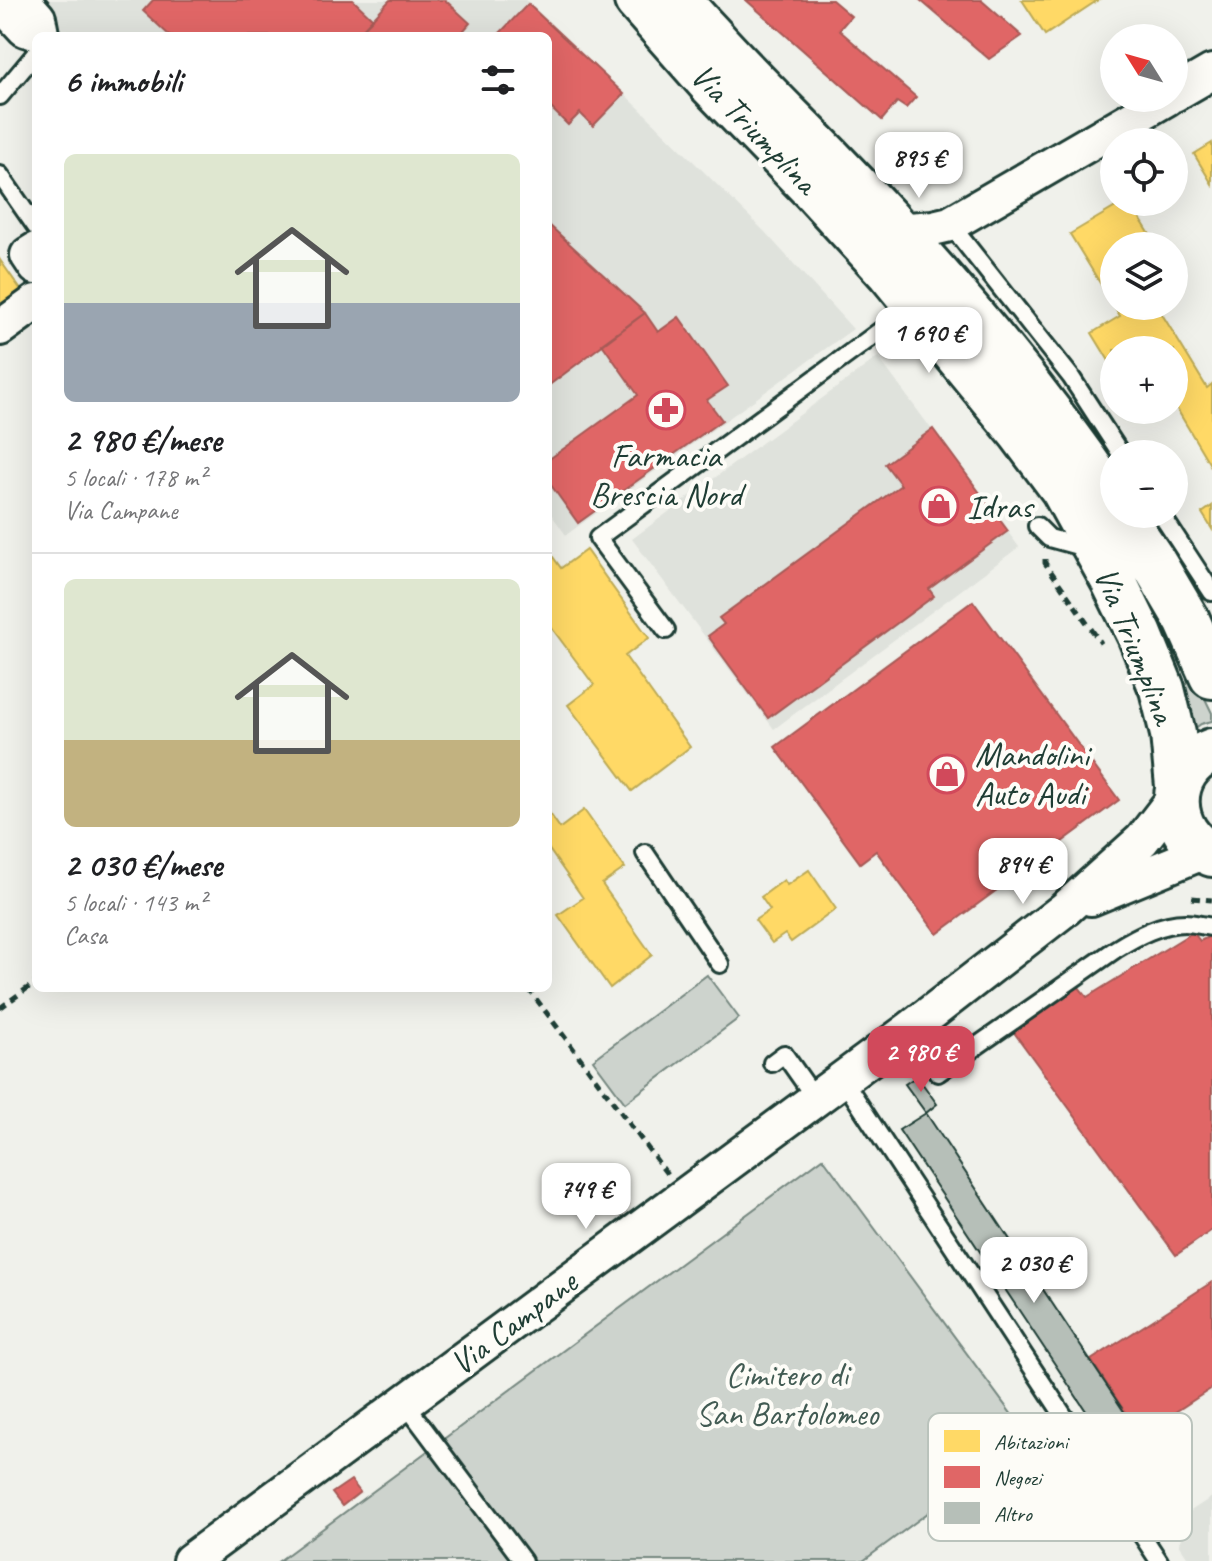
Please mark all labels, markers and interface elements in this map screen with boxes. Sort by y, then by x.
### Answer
north arrow [1100,24,1188,112]
map controls [1100,24,1188,528]
street label: Via Triumplina [682,54,830,205]
icon: filters [476,58,520,102]
text: 6 immobili [64,59,182,102]
button: locate [1100,128,1188,216]
pin: 895 € [863,132,975,200]
text: 895 € [893,141,945,174]
icon: home [220,206,364,350]
button: layers [1100,232,1188,320]
pin: 1 690 € [855,307,1003,375]
text: 1 690 € [893,316,965,349]
button: + [1100,336,1188,424]
pharmacy icon: Farmacia Brescia Nord [645,389,687,431]
text: 2 980 €/mese [64,418,222,461]
place label: Farmacia Brescia Nord [590,434,748,516]
button: − [1100,440,1188,528]
text: 5 locali · 178 m² [64,461,206,494]
shop icon: Idras [918,485,960,527]
place label: Idras [967,485,1036,528]
text: Via Campane [64,494,177,527]
street label: Via Triumplina [1085,561,1188,733]
icon: home [220,631,364,775]
place label: Mandolini Auto Audi [975,733,1092,815]
shop icon: Mandolini Auto Audi [926,753,968,795]
pin: 894 € [967,838,1079,906]
text: 2 030 €/mese [64,843,222,886]
text: 894 € [997,847,1049,880]
text: 5 locali · 143 m² [64,886,206,919]
text: Casa [64,919,107,952]
pin: 2 980 € [847,1026,995,1094]
text: 2 980 € [886,1035,956,1068]
pin: 749 € [530,1163,642,1231]
text: 749 € [560,1172,612,1205]
pin: 2 030 € [960,1237,1108,1305]
text: 2 030 € [998,1246,1070,1279]
street label: Via Campane [441,1259,587,1384]
park label: Cimitero di San Bartolomeo [696,1353,880,1435]
legend [928,1413,1192,1541]
text: Abitazioni [994,1428,1071,1456]
text: Negozi [994,1464,1044,1492]
text: Altro [994,1500,1033,1528]

